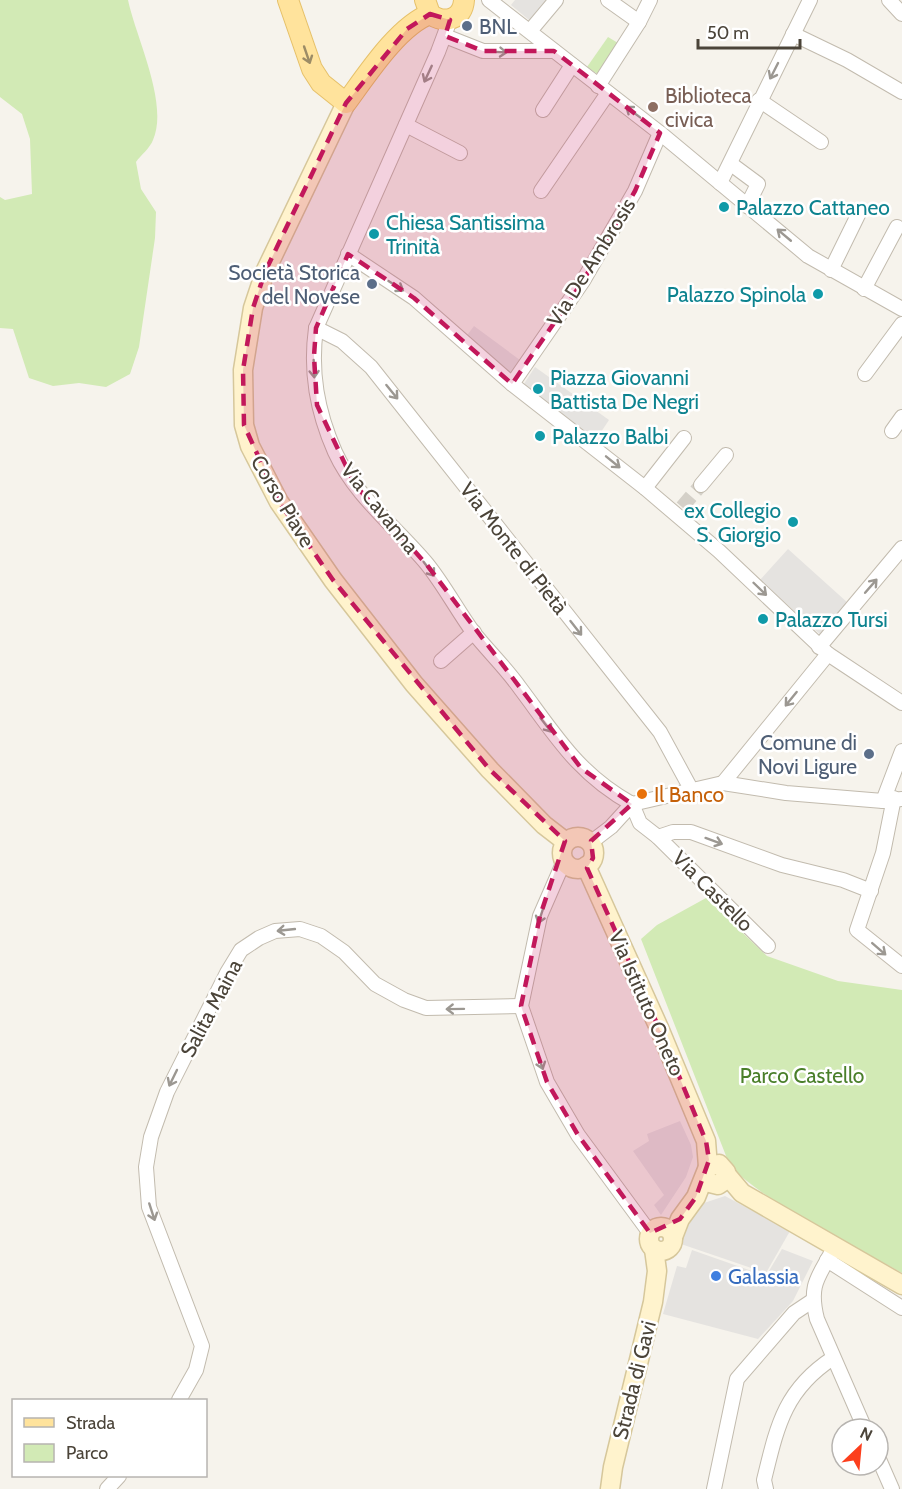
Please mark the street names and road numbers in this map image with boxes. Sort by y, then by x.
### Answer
street label: Via De Ambrosis [542,193,641,331]
street label: Corso Piave [246,451,320,552]
street label: Via Cavanna [336,458,424,558]
street label: Via Monte di Pietà [455,477,573,619]
street label: Via Castello [667,845,759,937]
street label: Via Istituto Oneto [604,926,690,1080]
street label: Salita Maina [175,955,247,1061]
street label: Strada di Gavi [607,1318,661,1442]

